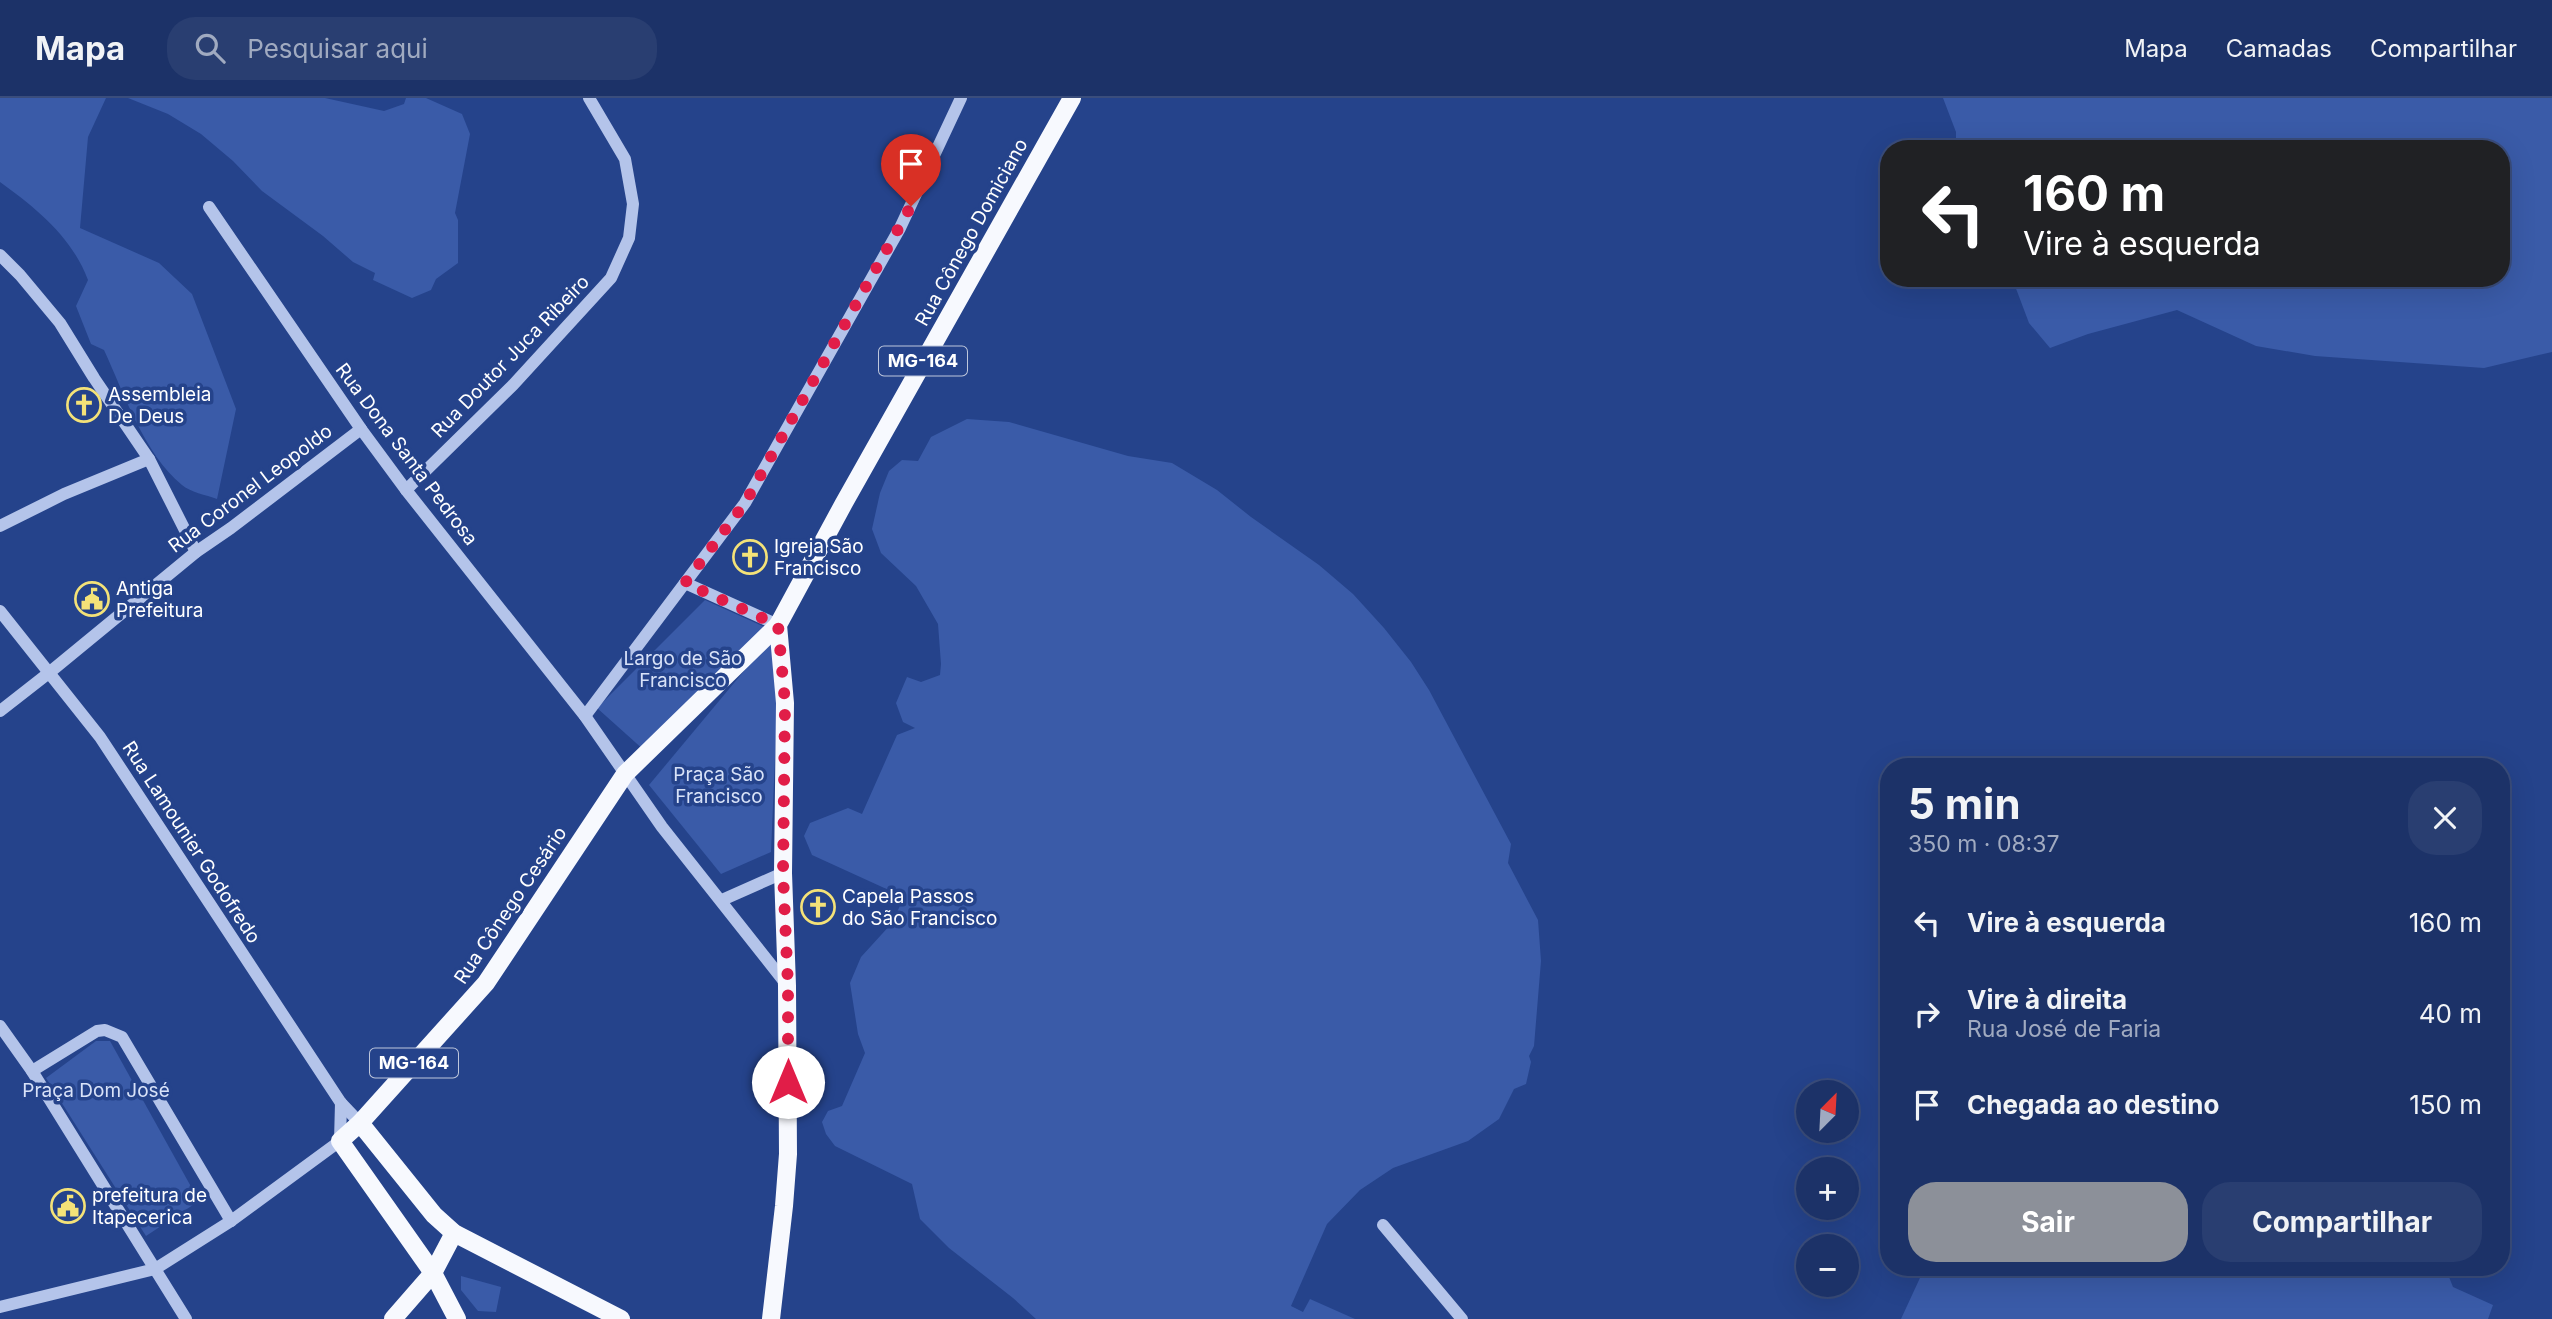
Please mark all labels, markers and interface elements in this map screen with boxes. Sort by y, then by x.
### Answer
search box [167,17,657,80]
text: Mapa [35,28,125,68]
icon: search [191,29,229,67]
text: Pesquisar aqui [247,33,428,64]
text: Mapa [2124,34,2188,63]
text: Camadas [2226,34,2332,63]
text: Compartilhar [2370,34,2517,63]
pin [881,134,941,206]
street label: Rua Cônego Domiciano [910,135,1033,330]
icon: arrive [892,145,930,183]
text: 160 m [2023,164,2165,223]
icon: left [1908,168,1999,259]
text: Vire à esquerda [2023,224,2261,263]
street label: Rua Doutor Juca Ribeiro [427,270,594,442]
road number: MG-164 [879,346,967,376]
street label: Rua Dona Santa Pedrosa [331,359,483,550]
place label: Assembleia De Deus [108,383,211,428]
church icon: Assembleia De Deus [65,386,103,424]
street label: Rua Coronel Leopoldo [164,419,337,557]
place label: Igreja São Francisco [774,535,864,580]
church icon: Igreja São Francisco [731,538,769,576]
place label: Antiga Prefeitura [116,577,203,622]
public building icon: Antiga Prefeitura [73,580,111,618]
park label: Largo de São Francisco [624,647,742,692]
street label: Rua Lamounier Godofredo [118,737,266,948]
park label: Praça São Francisco [673,763,765,808]
text: 5 min [1908,778,2021,829]
button: close [2408,781,2482,855]
street label: Rua Cônego Cesário [449,822,572,988]
text: 350 m · 08:37 [1908,830,2059,858]
place label: Capela Passos do São Francisco [842,885,997,930]
church icon: Capela Passos do São Francisco [799,888,837,926]
icon: left [1908,904,1946,942]
text: Vire à esquerda [1967,907,2166,938]
text: 160 m [2409,907,2482,938]
text: Vire à direita [1967,984,2127,1015]
icon: right [1908,995,1946,1033]
text: 40 m [2419,998,2482,1029]
text: Rua José de Faria [1967,1015,2161,1043]
position arrow [751,1045,825,1119]
road number: MG-164 [370,1048,458,1078]
park label: Praça Dom José [22,1079,170,1102]
north arrow [1796,1080,1858,1143]
map controls [1796,1080,1859,1297]
icon: arrive [1908,1086,1946,1124]
text: Chegada ao destino [1967,1089,2219,1120]
text: 150 m [2409,1089,2482,1120]
button: + [1796,1157,1859,1220]
button: Sair [1908,1182,2188,1262]
button: Compartilhar [2202,1182,2482,1262]
place label: prefeitura de Itapecerica [92,1184,207,1229]
public building icon: prefeitura de Itapecerica [49,1187,87,1225]
button: − [1796,1234,1859,1297]

